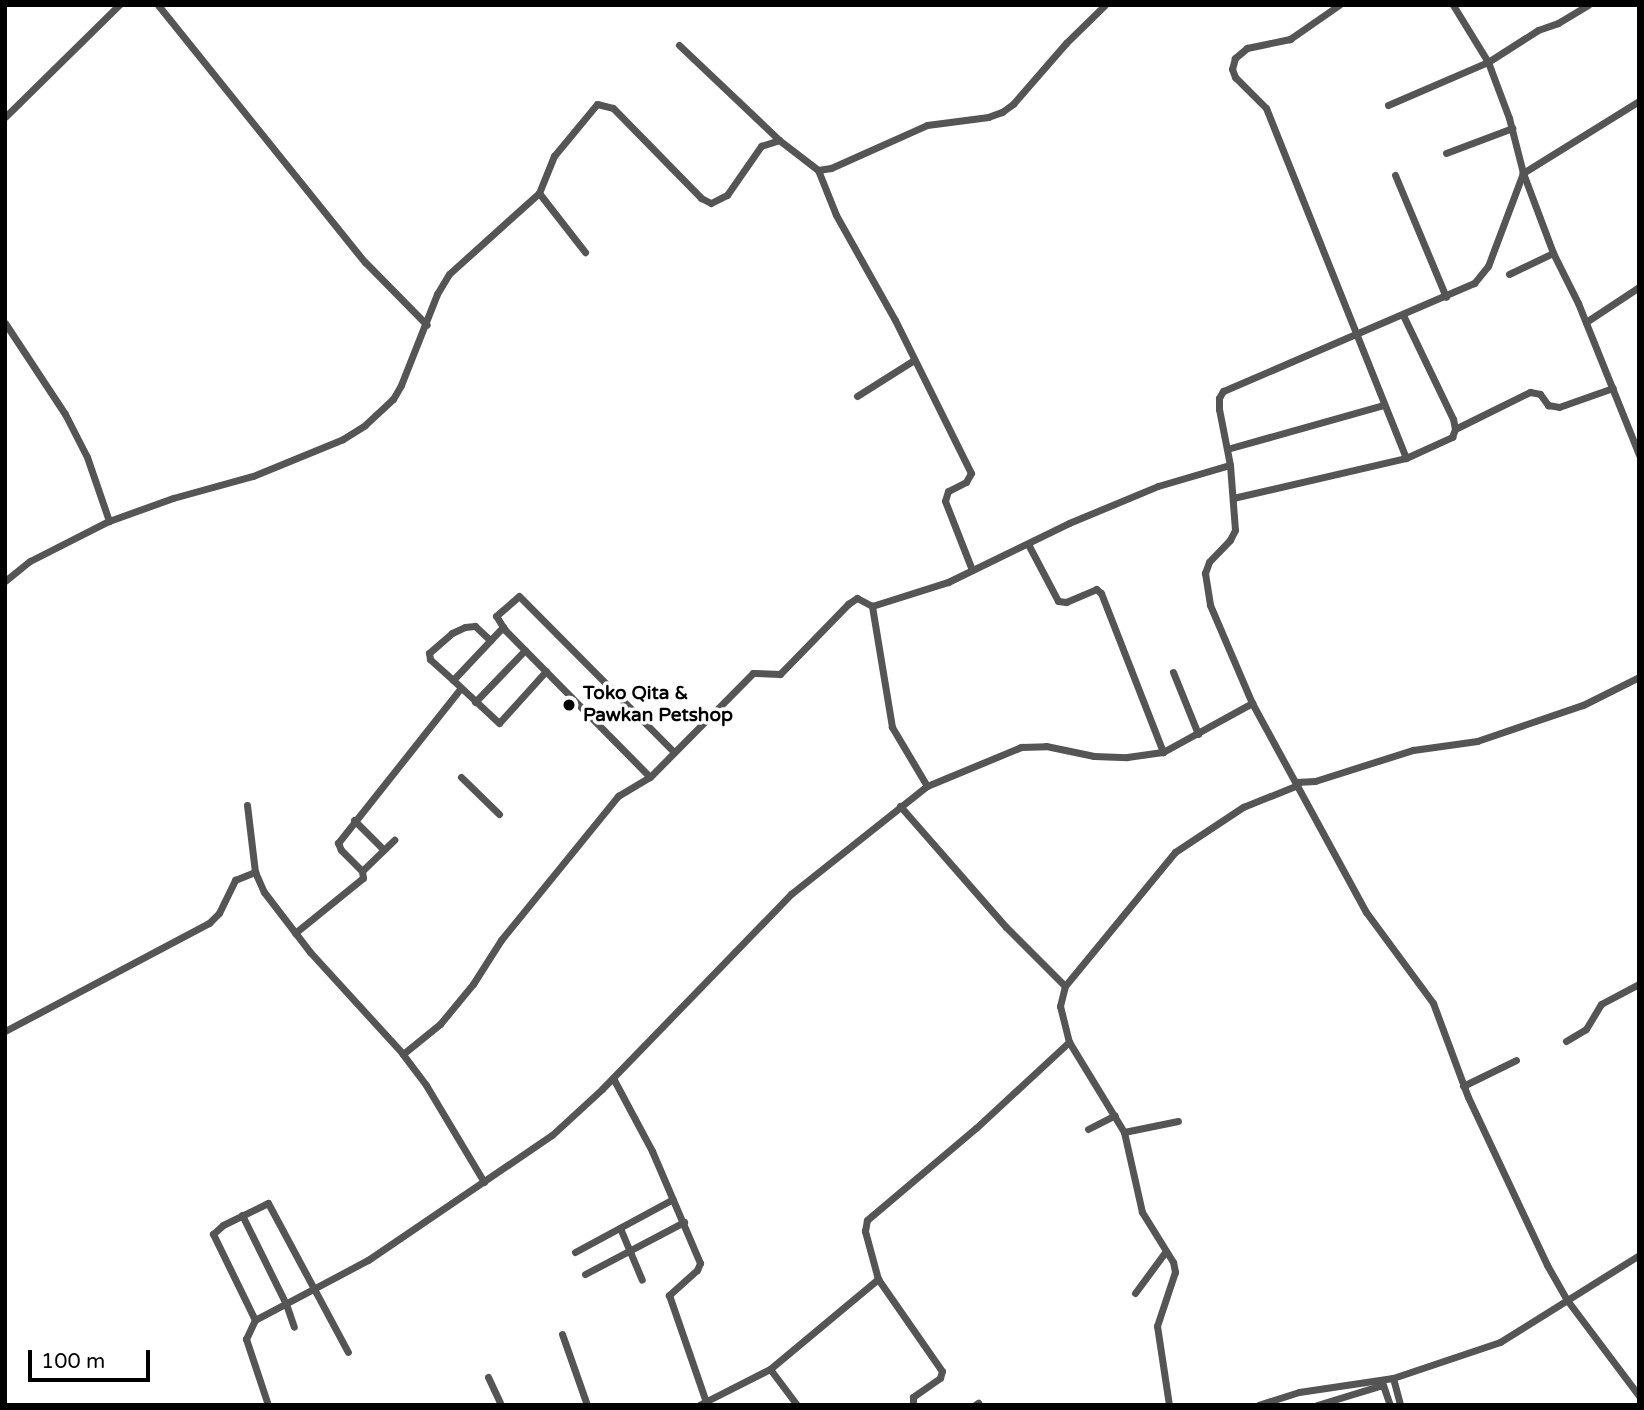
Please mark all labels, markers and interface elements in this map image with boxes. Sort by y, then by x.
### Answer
place label: Toko Qita & Pawkan Petshop [583,683,733,727]
marker: Toko Qita & Pawkan Petshop [561,697,577,713]
scale bar [32,1336,154,1380]
text: 100 m [41,1349,105,1374]

